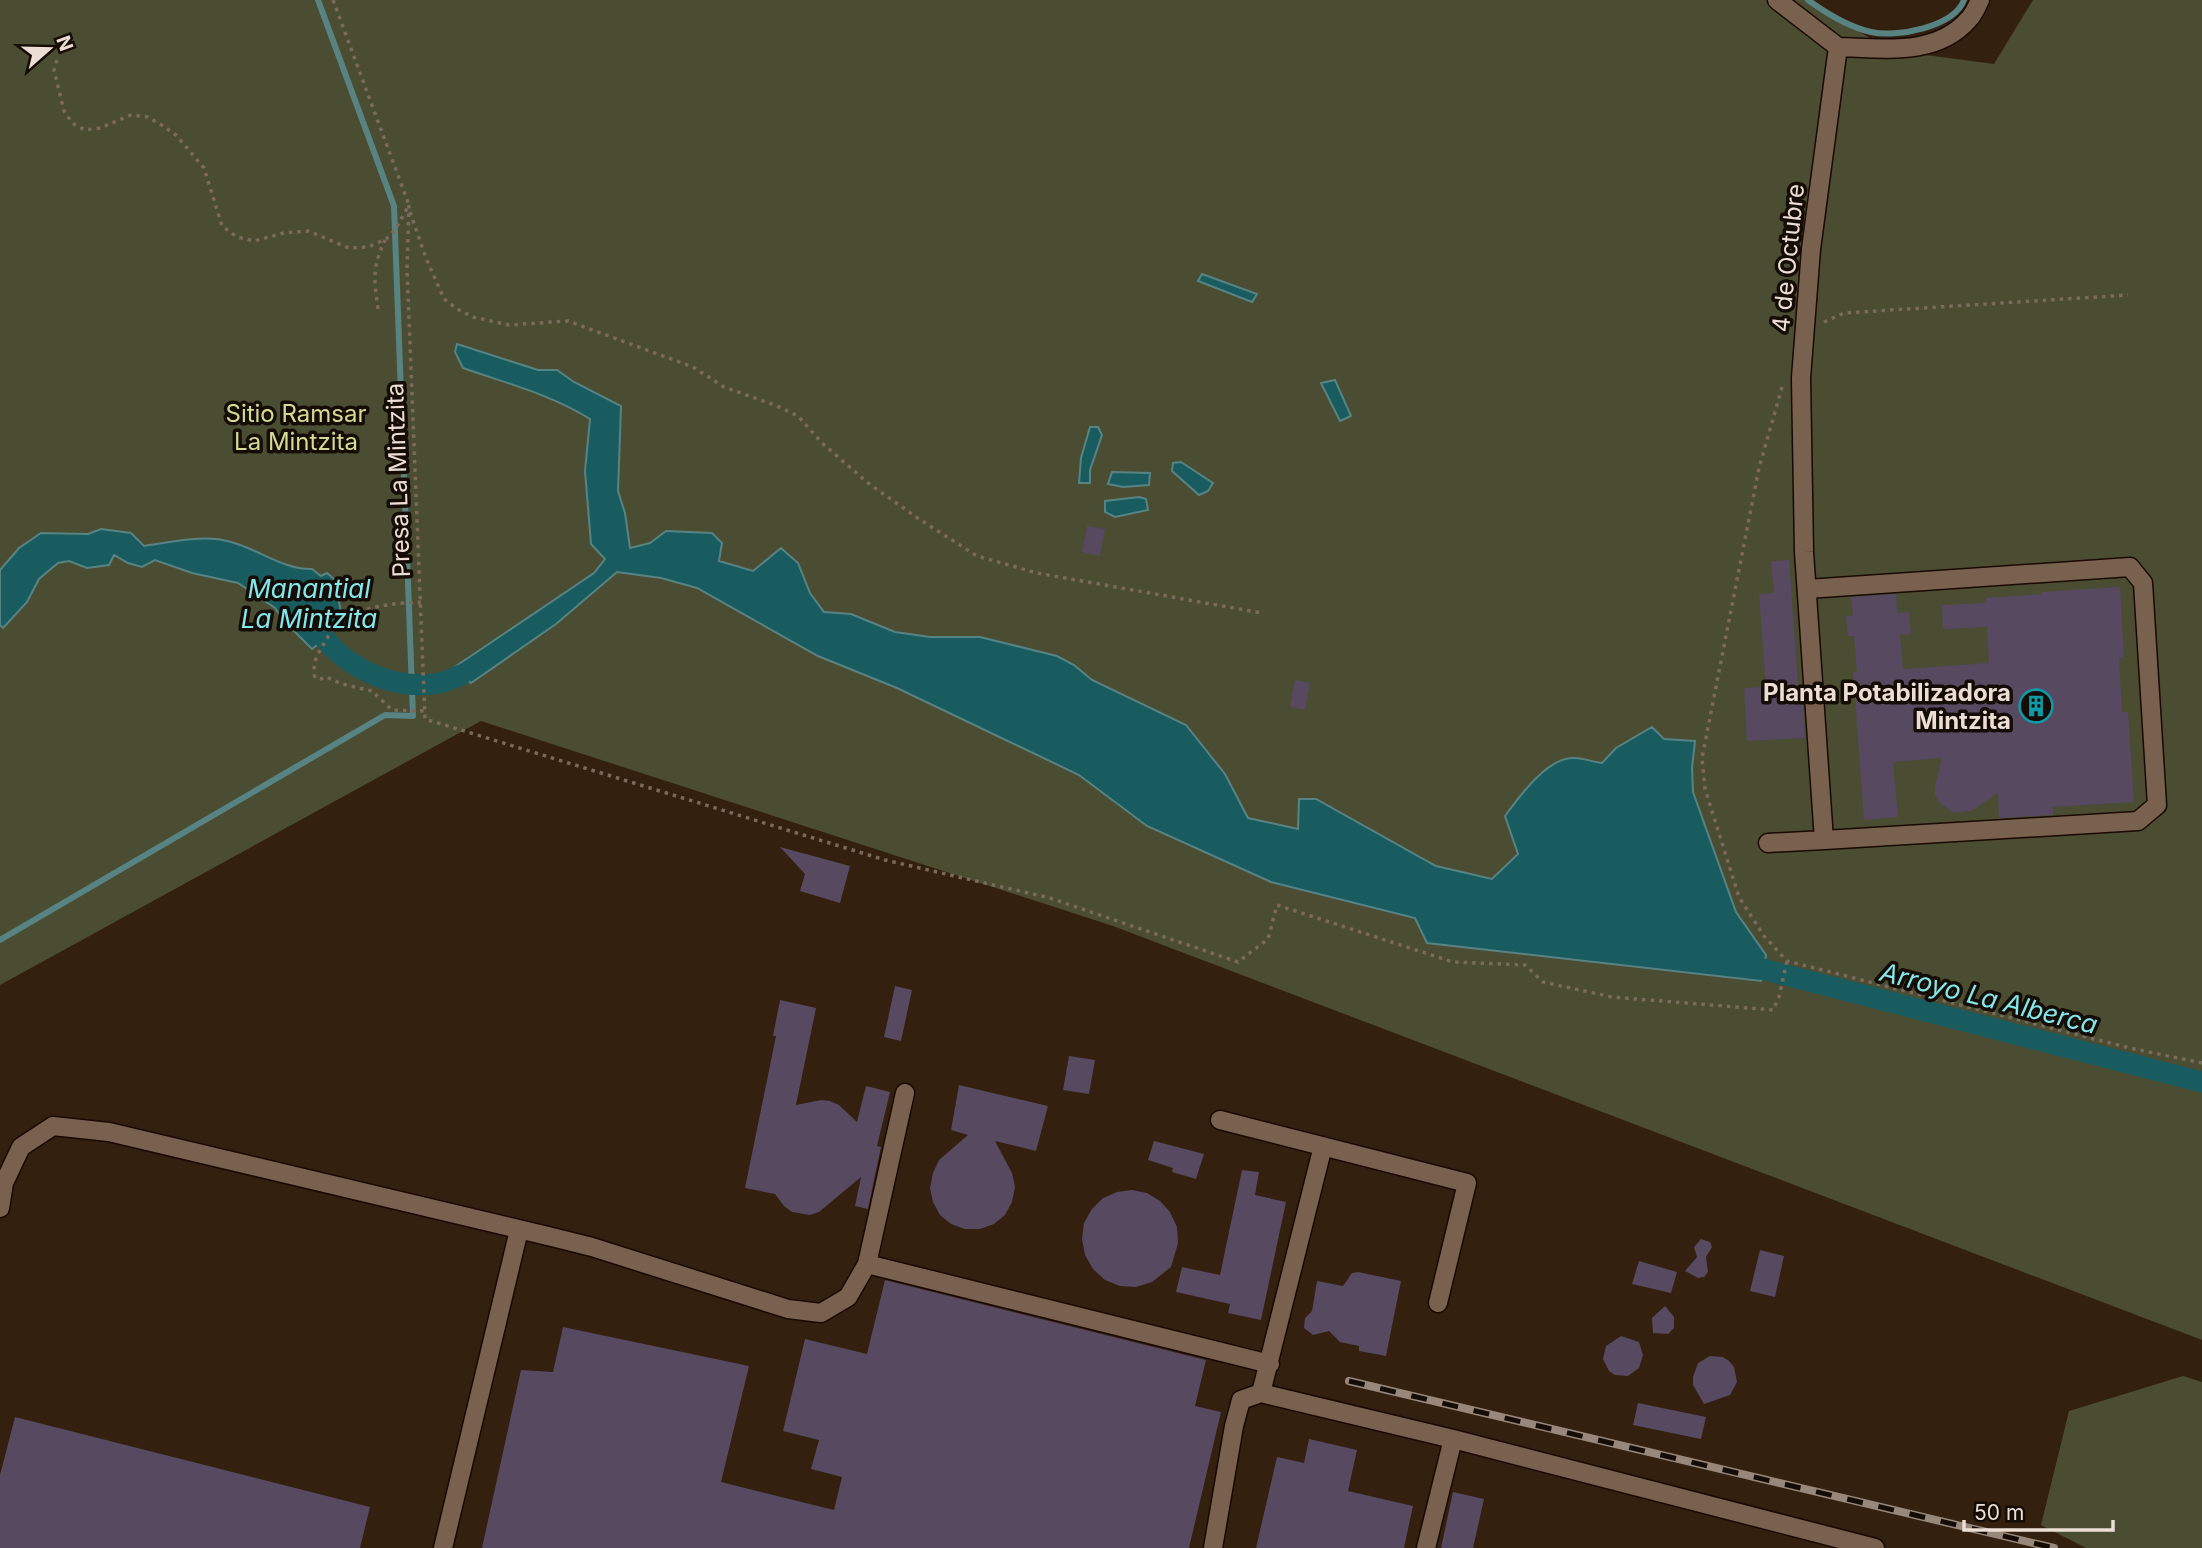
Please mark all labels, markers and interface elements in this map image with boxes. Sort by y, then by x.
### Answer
north arrow [14,14,84,84]
text: N [51,33,78,54]
street label: 4 de Octubre [1766,182,1810,334]
street label: Presa La Mintzita [380,382,416,578]
park label: Sitio Ramsar La Mintzita [225,399,367,456]
water label: Manantial La Mintzita [241,573,377,634]
place label: Planta Potabilizadora Mintzita [1763,678,2011,735]
building icon: Planta Potabilizadora Mintzita [2017,687,2055,725]
water label: Arroyo La Alberca [1876,956,2101,1040]
scale bar [1964,1488,2113,1532]
text: 50 m [1974,1500,2024,1525]

